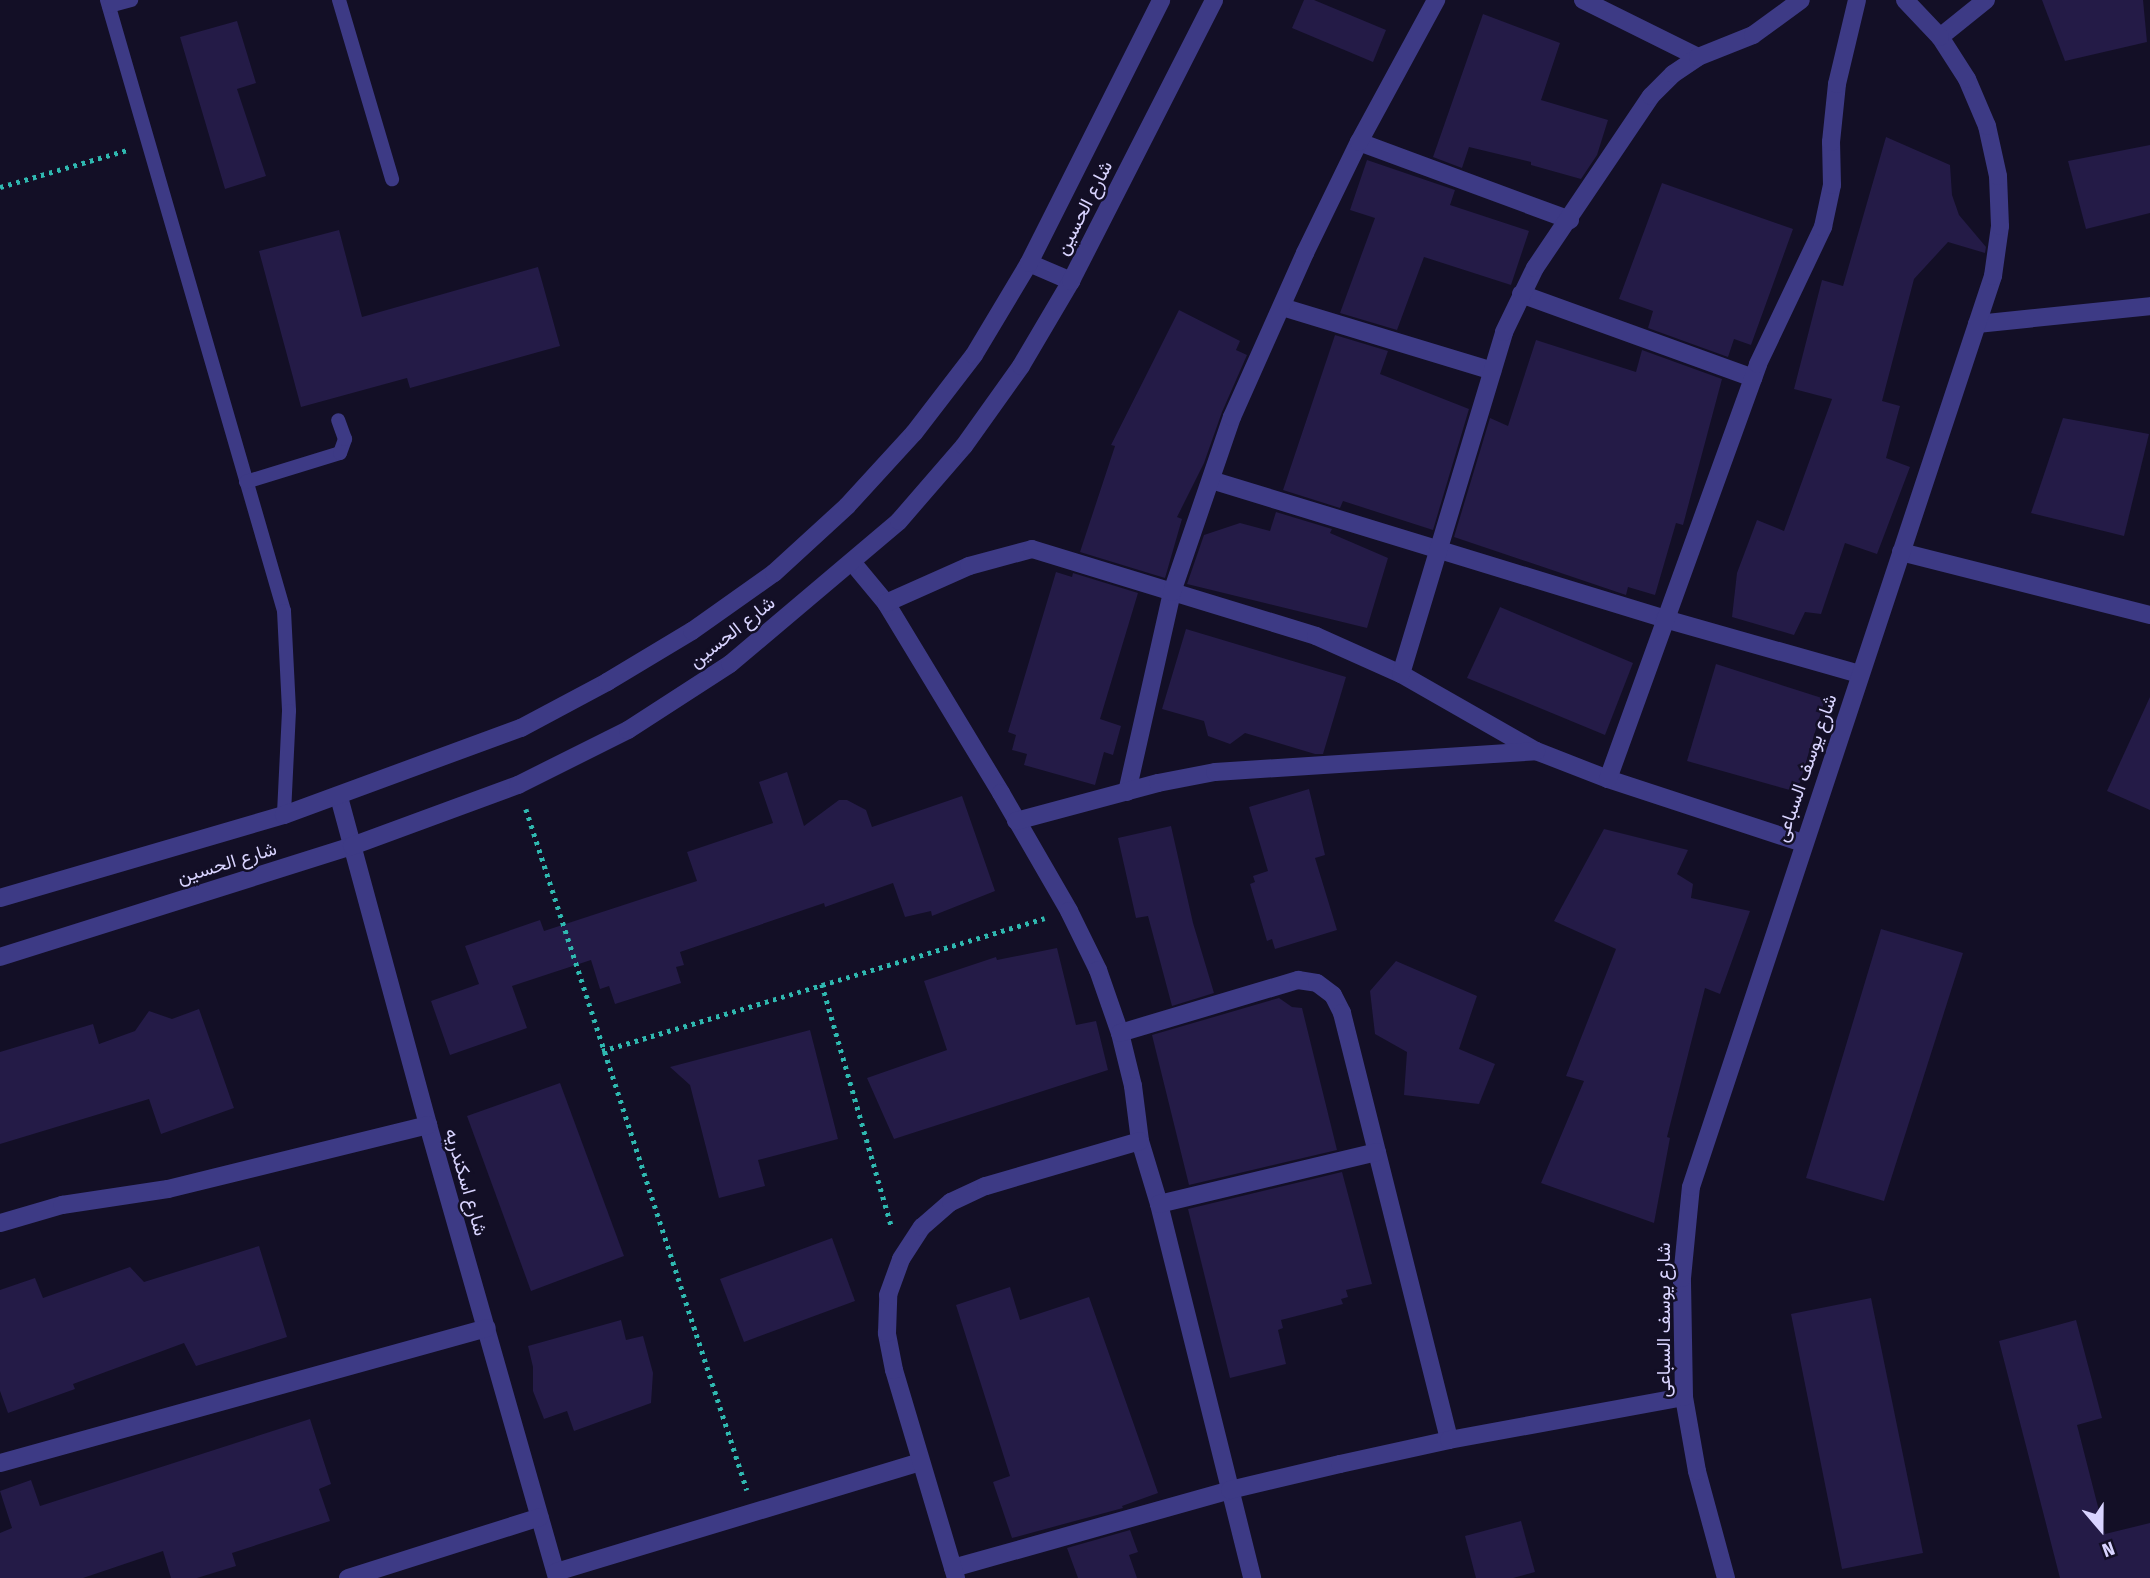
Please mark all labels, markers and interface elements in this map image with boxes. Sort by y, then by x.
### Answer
street label: شارع الحسين [1051,157,1117,259]
street label: شارع الحسين [684,591,780,673]
street label: شارع يوسف السباعى [1770,691,1842,845]
street label: شارع الحسين [175,837,279,889]
street label: شارع اسكندريه [440,1126,492,1238]
street label: شارع يوسف السباعى [1653,1243,1675,1397]
north arrow [2066,1494,2136,1564]
text: N [2099,1536,2118,1562]

